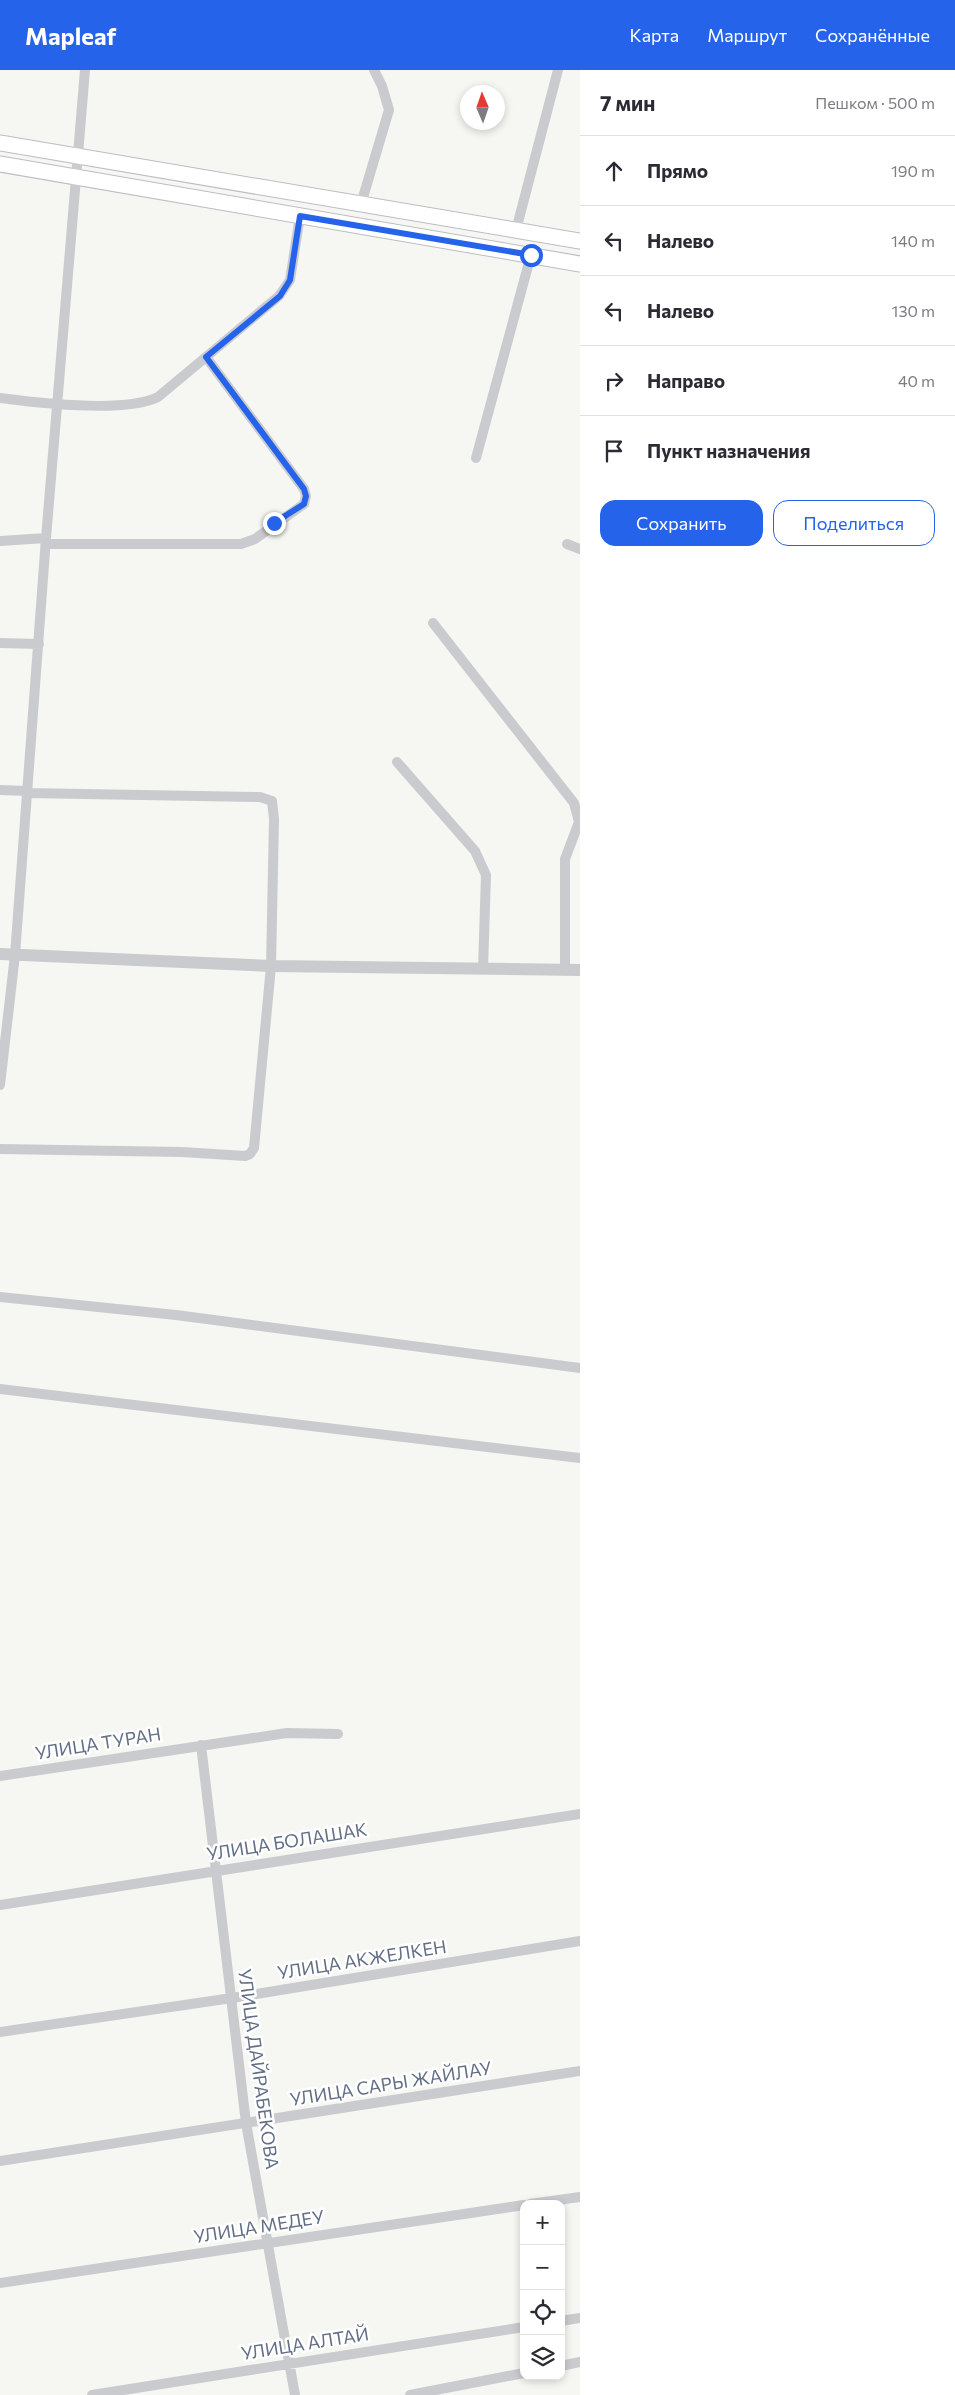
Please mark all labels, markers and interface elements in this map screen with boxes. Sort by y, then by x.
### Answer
text: Mapleaf [25,21,116,50]
text: Карта [630,24,679,46]
text: Маршрут [707,24,787,46]
text: Сохранённые [815,24,930,46]
north arrow [460,85,505,130]
text: 7 мин [600,90,656,115]
text: Пешком · 500 m [815,93,935,112]
icon: ahead [600,157,628,185]
text: Прямо [647,159,708,182]
text: 190 m [891,161,935,180]
icon: left [600,227,628,255]
text: Налево [647,229,714,252]
text: 140 m [891,231,935,250]
route start [520,244,543,267]
icon: left [600,297,628,325]
text: Налево [647,299,714,322]
text: 130 m [892,301,935,320]
icon: right [600,367,628,395]
text: Направо [647,369,725,392]
text: 40 m [898,371,935,390]
icon: arrive [600,437,628,465]
text: Пункт назначения [647,439,810,462]
button: Сохранить [600,500,763,546]
button: Поделиться [773,500,935,546]
route end [263,512,286,535]
street label: УЛИЦА ТУРАН [33,1722,162,1764]
street label: УЛИЦА БОЛАШАК [205,1817,369,1865]
street label: УЛИЦА АКЖЕЛКЕН [276,1935,448,1983]
street label: УЛИЦА ДАЙРАБЕКОВА [234,1967,284,2171]
street label: УЛИЦА САРЫ ЖАЙЛАУ [288,2056,493,2110]
map controls [520,2200,565,2380]
button: + [520,2200,565,2245]
street label: УЛИЦА МЕДЕУ [192,2205,326,2247]
button: − [520,2245,565,2290]
button: locate [520,2290,565,2335]
street label: УЛИЦА АЛТАЙ [239,2322,370,2364]
button: layers [520,2335,565,2380]

